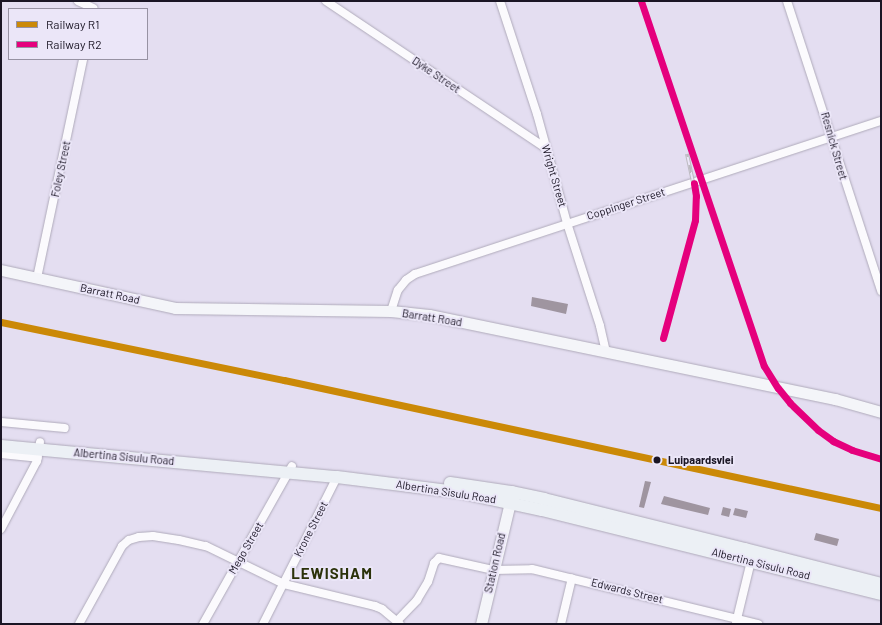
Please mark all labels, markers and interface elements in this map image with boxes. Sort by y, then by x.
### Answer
legend [8,8,148,60]
text: Railway R1 [46,17,99,31]
text: Railway R2 [46,37,102,51]
street label: Dyke Street [409,54,463,96]
street label: Resnick Street [818,111,850,181]
street label: Foley Street [49,140,73,198]
street label: Wright Street [539,143,569,209]
street label: Coppinger Street [585,185,667,223]
street label: Barratt Road [79,281,141,307]
street label: Barratt Road [401,307,463,329]
street label: Albertina Sisulu Road [73,446,175,468]
marker: Luipaardsvlei [650,453,664,467]
place label: Luipaardsvlei [668,453,734,467]
street label: Albertina Sisulu Road [395,478,497,506]
street label: Krone Street [291,499,331,559]
street label: Mego Street [226,520,266,576]
street label: Station Road [482,532,508,594]
street label: Albertina Sisulu Road [710,545,812,583]
district label: LEWISHAM [291,565,373,583]
street label: Edwards Street [590,576,664,606]

